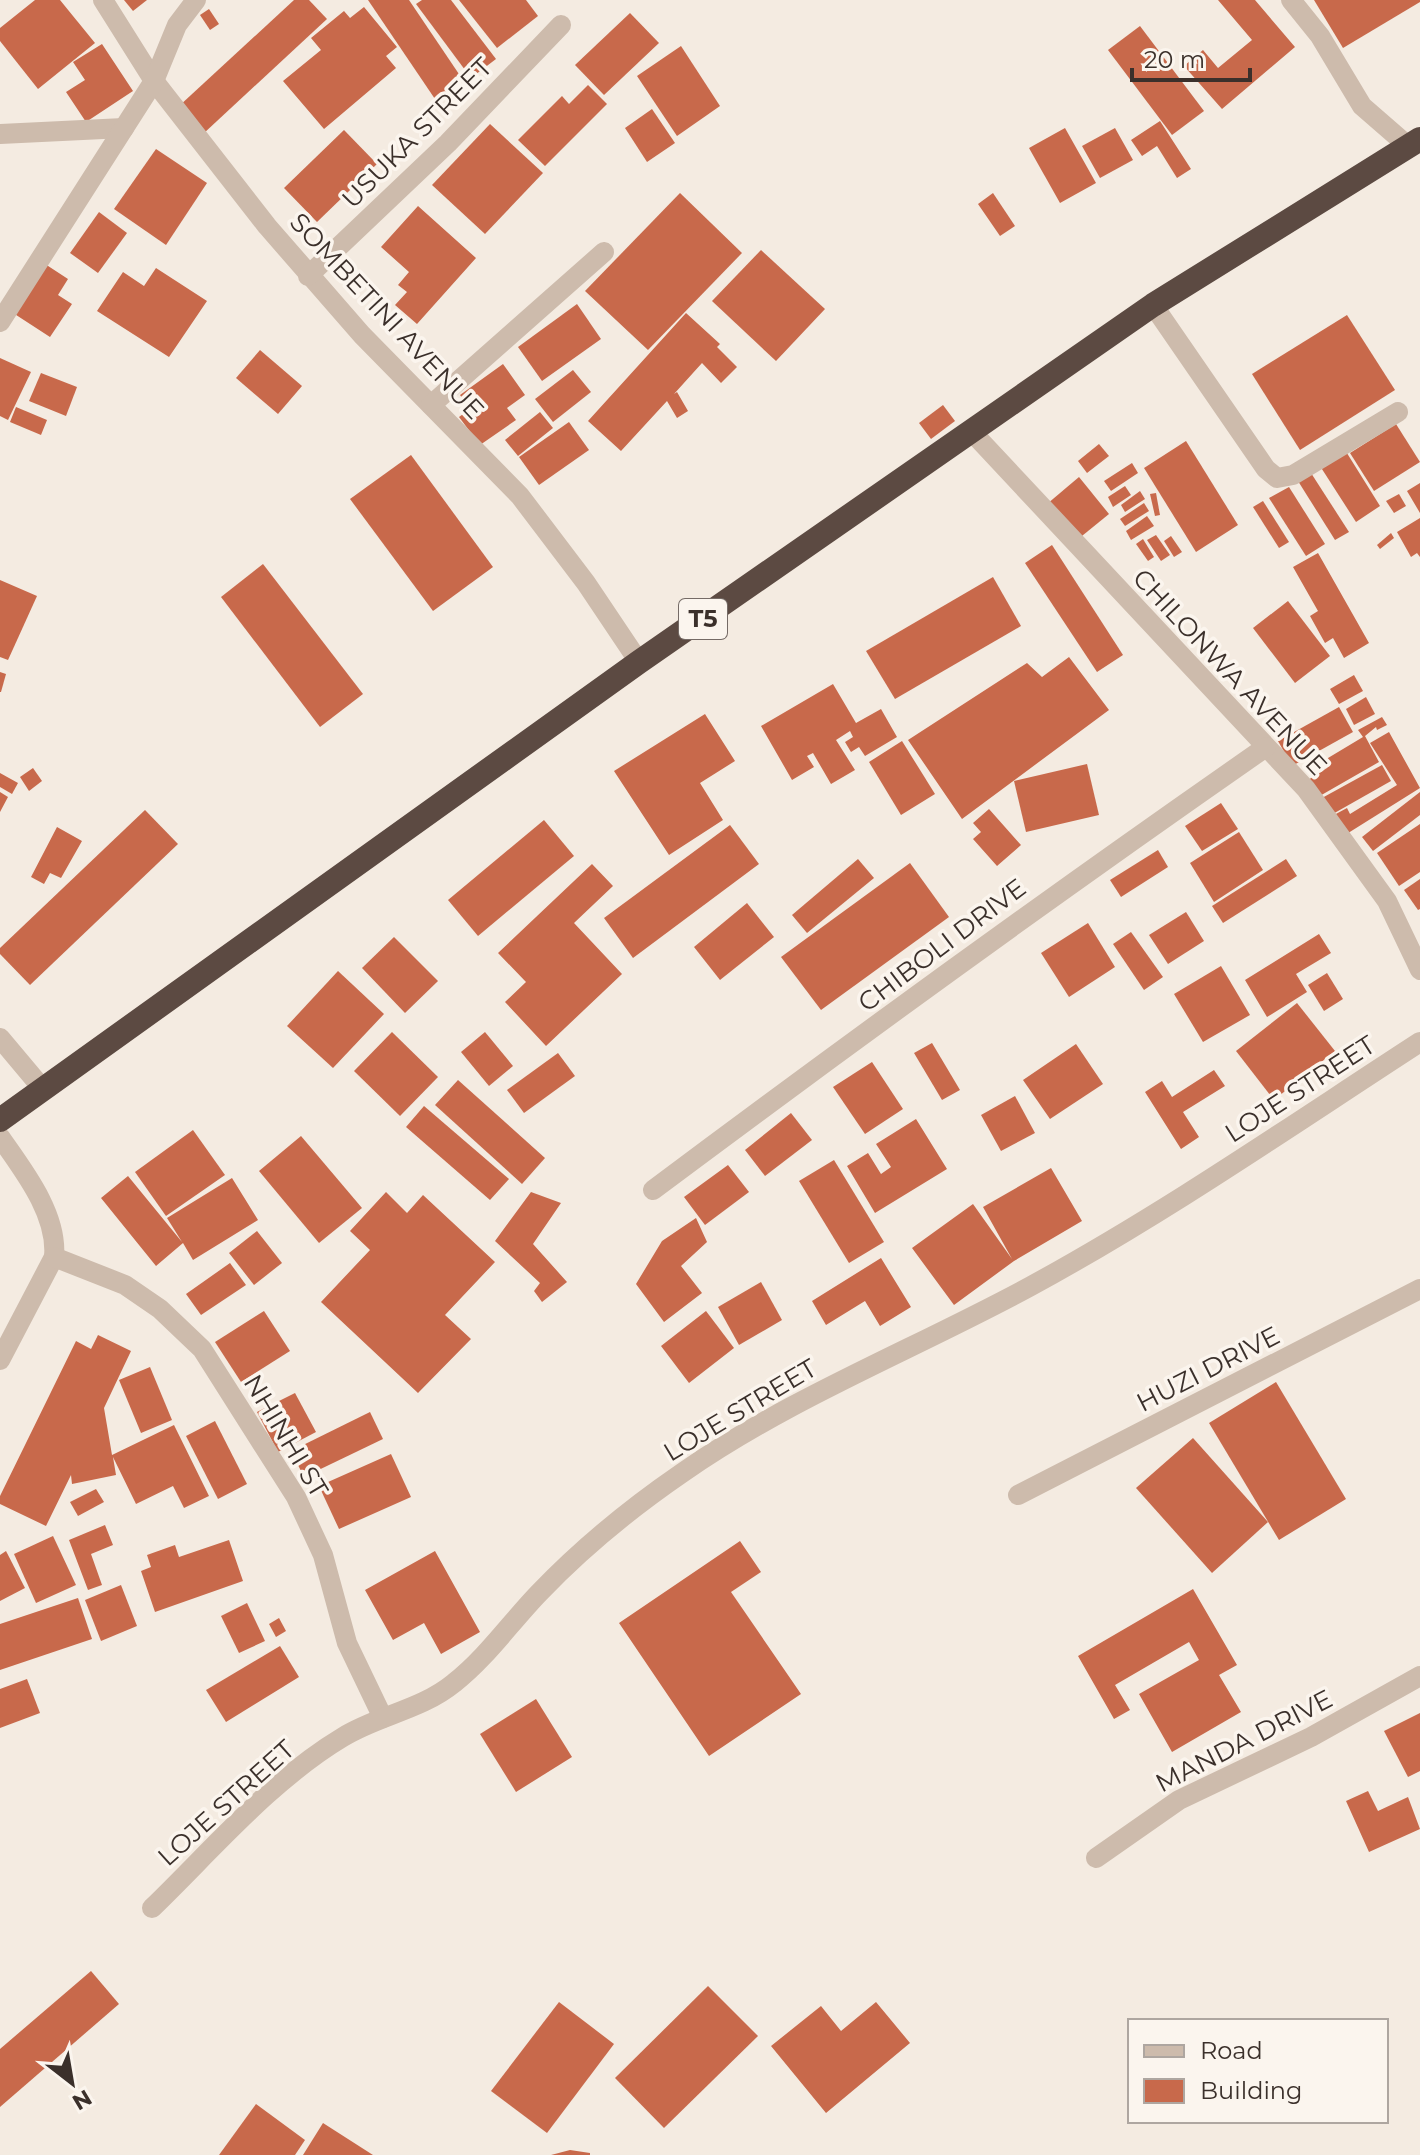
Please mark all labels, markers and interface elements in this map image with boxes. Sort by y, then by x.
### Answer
scale bar [1132,32,1250,82]
text: 20 m [1144,45,1205,74]
street label: USUKA STREET [335,51,499,215]
street label: SOMBETINI AVENUE [283,206,491,426]
street label: CHILONWA AVENUE [1126,562,1334,782]
road number: T5 [679,599,727,639]
street label: CHIBOLI DRIVE [852,872,1032,1018]
street label: LOJE STREET [1219,1028,1381,1149]
street label: HUZI DRIVE [1131,1319,1285,1419]
street label: LOJE STREET [658,1352,822,1468]
street label: NHINHI ST [237,1369,335,1503]
street label: MANDA DRIVE [1150,1683,1338,1799]
street label: LOJE STREET [151,1733,301,1873]
legend [1128,2019,1388,2123]
text: Road [1200,2036,1263,2065]
north arrow [32,2043,112,2123]
text: Building [1200,2076,1303,2105]
text: N [67,2084,97,2116]

